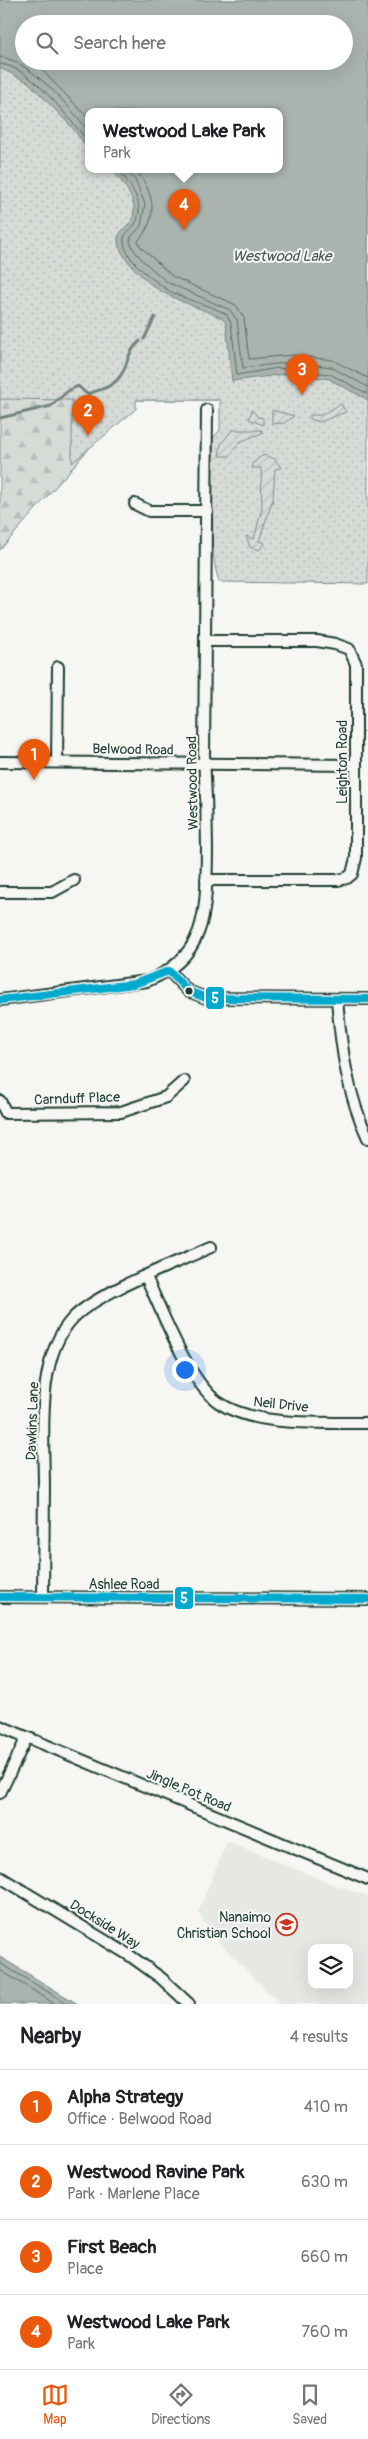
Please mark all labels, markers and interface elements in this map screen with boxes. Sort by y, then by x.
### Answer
search box [15,15,353,70]
icon: search [33,29,61,57]
text: Search here [73,31,166,55]
popup [85,108,283,173]
text: Westwood Lake Park [103,119,265,143]
text: Park [103,143,131,163]
pin: 4 [168,189,200,230]
water label: Westwood Lake [233,247,333,266]
pin: 3 [286,354,318,395]
pin: 2 [72,395,104,436]
street label: Leighton Road [334,720,351,804]
street label: Westwood Road [183,736,202,830]
pin: 1 [18,739,50,780]
street label: Belwood Road [92,740,174,759]
unlabelled marker [184,986,194,996]
line badge: 5 [205,986,225,1010]
text: 5 [211,990,219,1007]
street label: Carnduff Place [34,1089,120,1108]
your location [172,1357,198,1383]
street label: Dawkins Lane [23,1381,42,1461]
street label: Neil Drive [253,1393,309,1416]
street label: Ashlee Road [88,1576,160,1593]
line badge: 5 [174,1586,194,1610]
text: 5 [180,1590,188,1607]
street label: Jingle Pot Road [144,1765,234,1816]
street label: Dockside Way [67,1896,143,1953]
place label: Nanaimo Christian School [177,1909,271,1942]
school or university icon: Nanaimo Christian School [275,1913,299,1937]
map controls [308,1944,353,1989]
button: layers [308,1944,353,1989]
text: Nearby [20,2023,81,2050]
text: 4 results [290,2027,348,2047]
text: Alpha Strategy [67,2085,183,2109]
text: 1 [33,2097,39,2117]
text: 410 m [304,2097,348,2117]
text: Office · Belwood Road [67,2109,212,2129]
text: Westwood Ravine Park [67,2160,245,2184]
text: 2 [32,2172,40,2192]
text: 630 m [301,2172,348,2192]
text: Park · Marlene Place [67,2184,200,2204]
text: First Beach [67,2235,156,2259]
text: 3 [32,2247,40,2267]
text: 660 m [301,2247,348,2267]
text: Place [67,2259,103,2279]
text: Westwood Lake Park [67,2310,230,2334]
text: 4 [31,2322,41,2342]
text: 760 m [302,2322,348,2342]
text: Park [67,2334,95,2354]
tab: Map [41,2381,69,2428]
tab: Directions [151,2381,210,2428]
tab: Saved [292,2381,327,2428]

